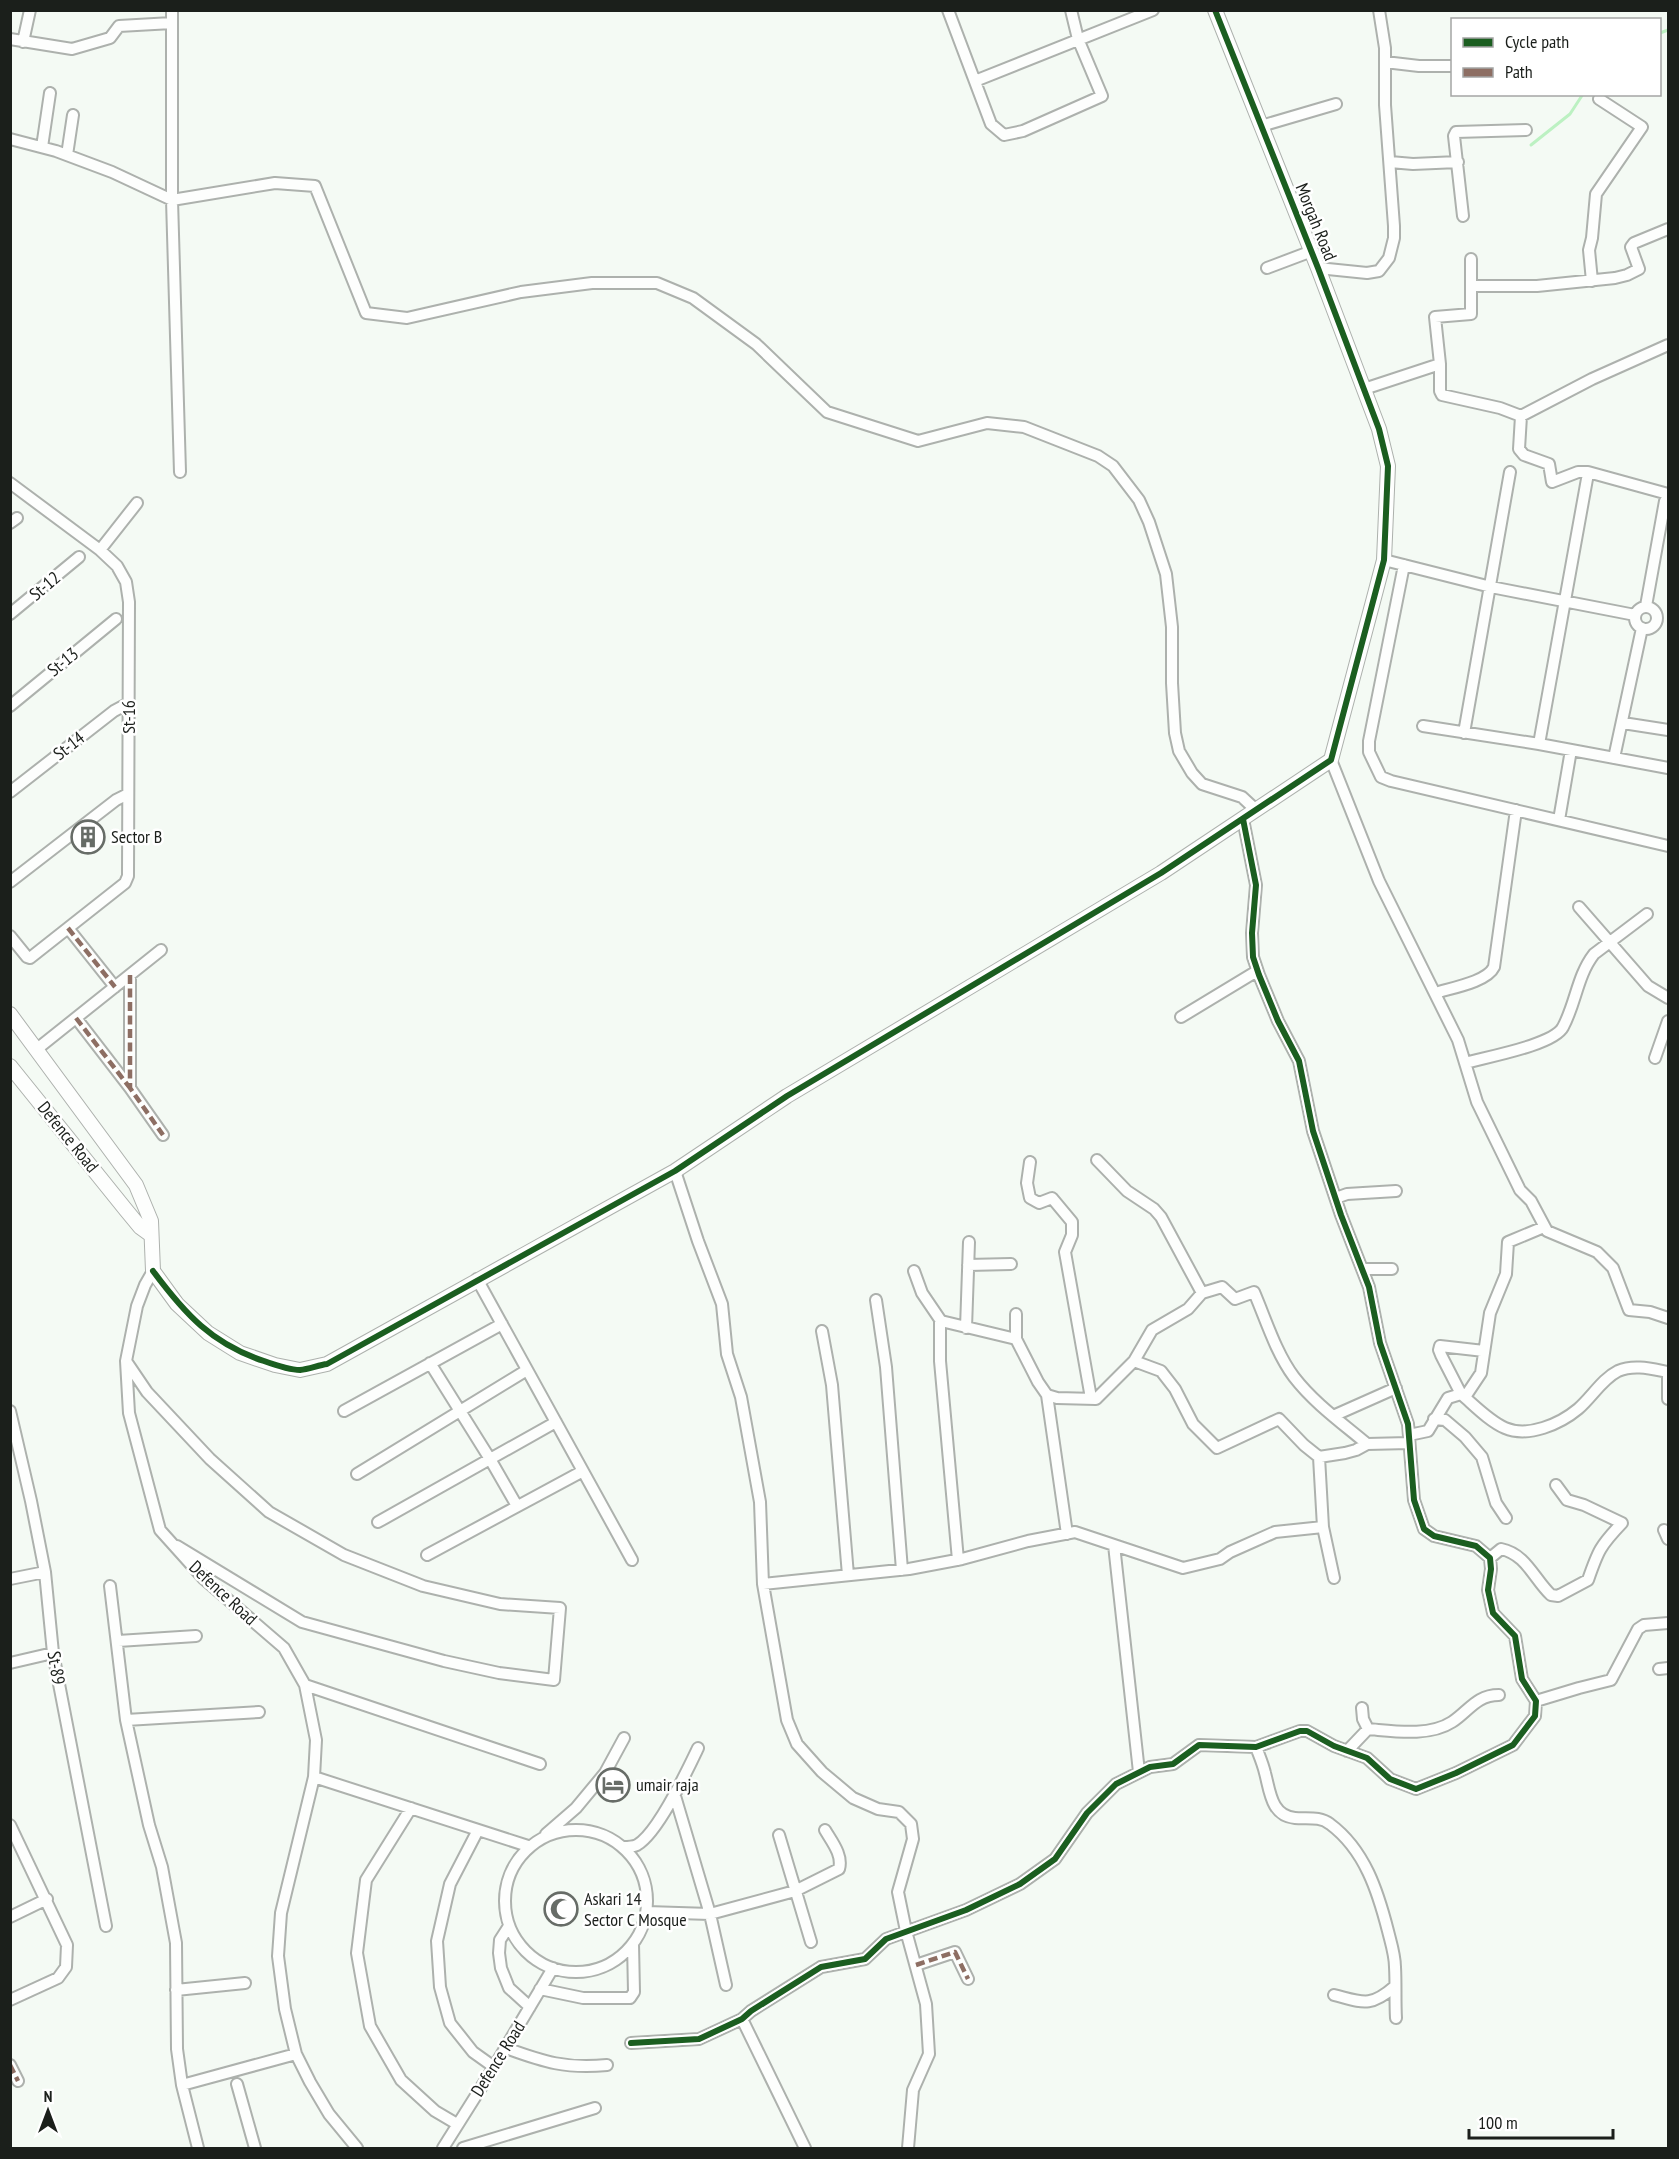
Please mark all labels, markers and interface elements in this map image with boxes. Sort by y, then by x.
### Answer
legend [1451,18,1661,96]
text: Cycle path [1505,30,1569,53]
text: Path [1505,60,1533,83]
street label: Morgah Road [1291,180,1342,264]
street label: St-12 [24,566,65,605]
street label: St-13 [42,642,83,681]
street label: St-16 [117,700,140,734]
street label: St-14 [48,726,89,765]
building icon: Sector B [70,819,106,855]
place label: Sector B [111,825,162,848]
street label: Defence Road [33,1097,104,1177]
street label: Defence Road [185,1555,262,1630]
street label: St-89 [43,1649,70,1686]
hotel icon: umair raja [595,1767,631,1803]
place label: umair raja [636,1773,699,1796]
place label: Askari 14 Sector C Mosque [584,1887,687,1931]
mosque icon: Askari 14 Sector C Mosque [543,1891,579,1927]
street label: Defence Road [465,2017,530,2101]
north arrow [18,2081,78,2141]
text: N [44,2086,52,2106]
scale bar [1469,2102,1613,2140]
text: 100 m [1478,2111,1518,2134]

